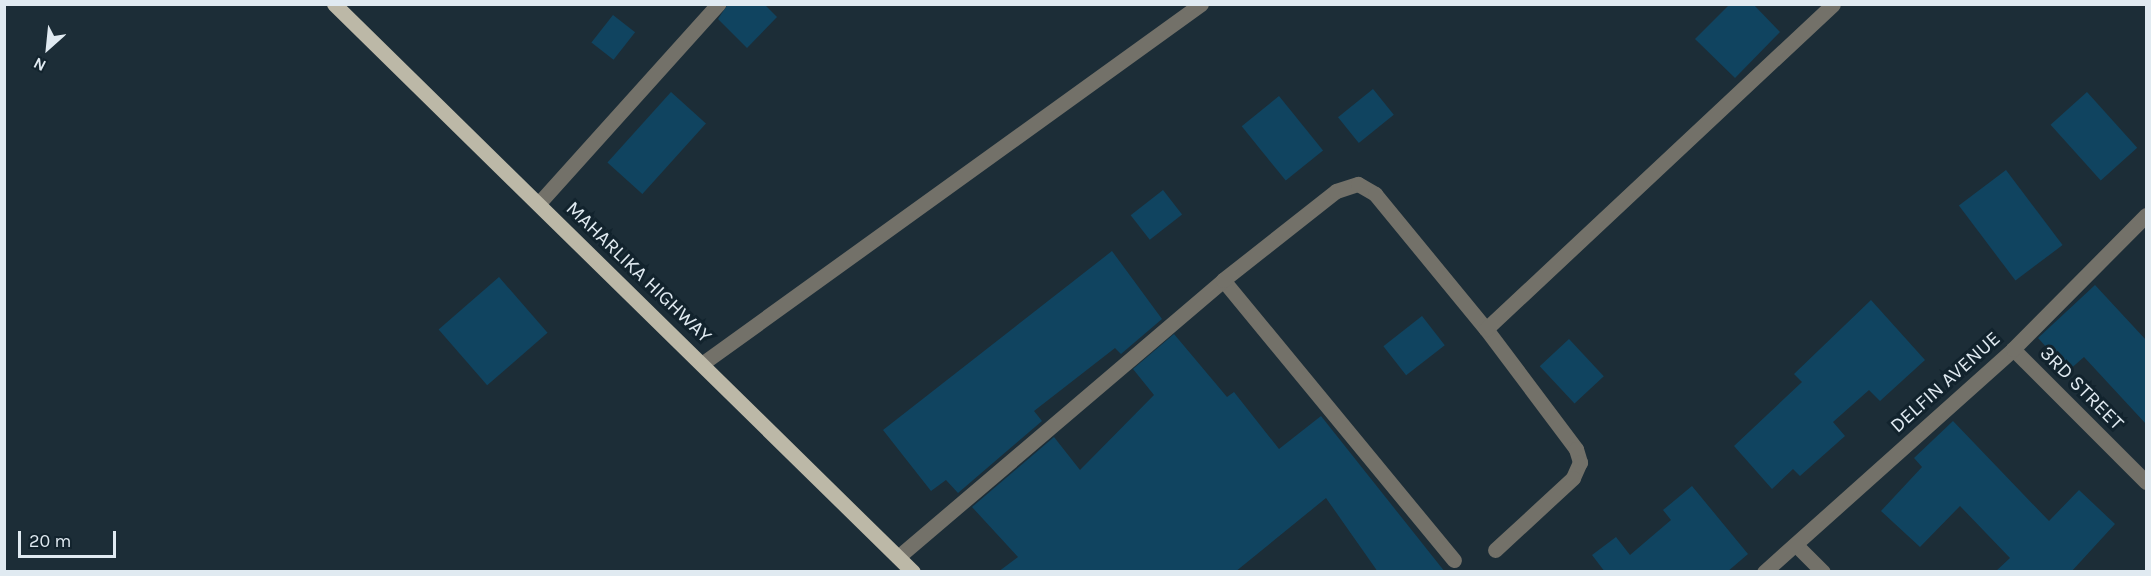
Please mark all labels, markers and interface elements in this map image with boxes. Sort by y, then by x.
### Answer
north arrow [18,18,78,78]
text: N [30,53,49,76]
street label: MAHARLIKA HIGHWAY [561,196,717,348]
street label: DELFIN AVENUE [1885,326,2005,438]
street label: 3RD STREET [2035,341,2129,435]
scale bar [21,519,118,557]
text: 20 m [29,530,71,552]

